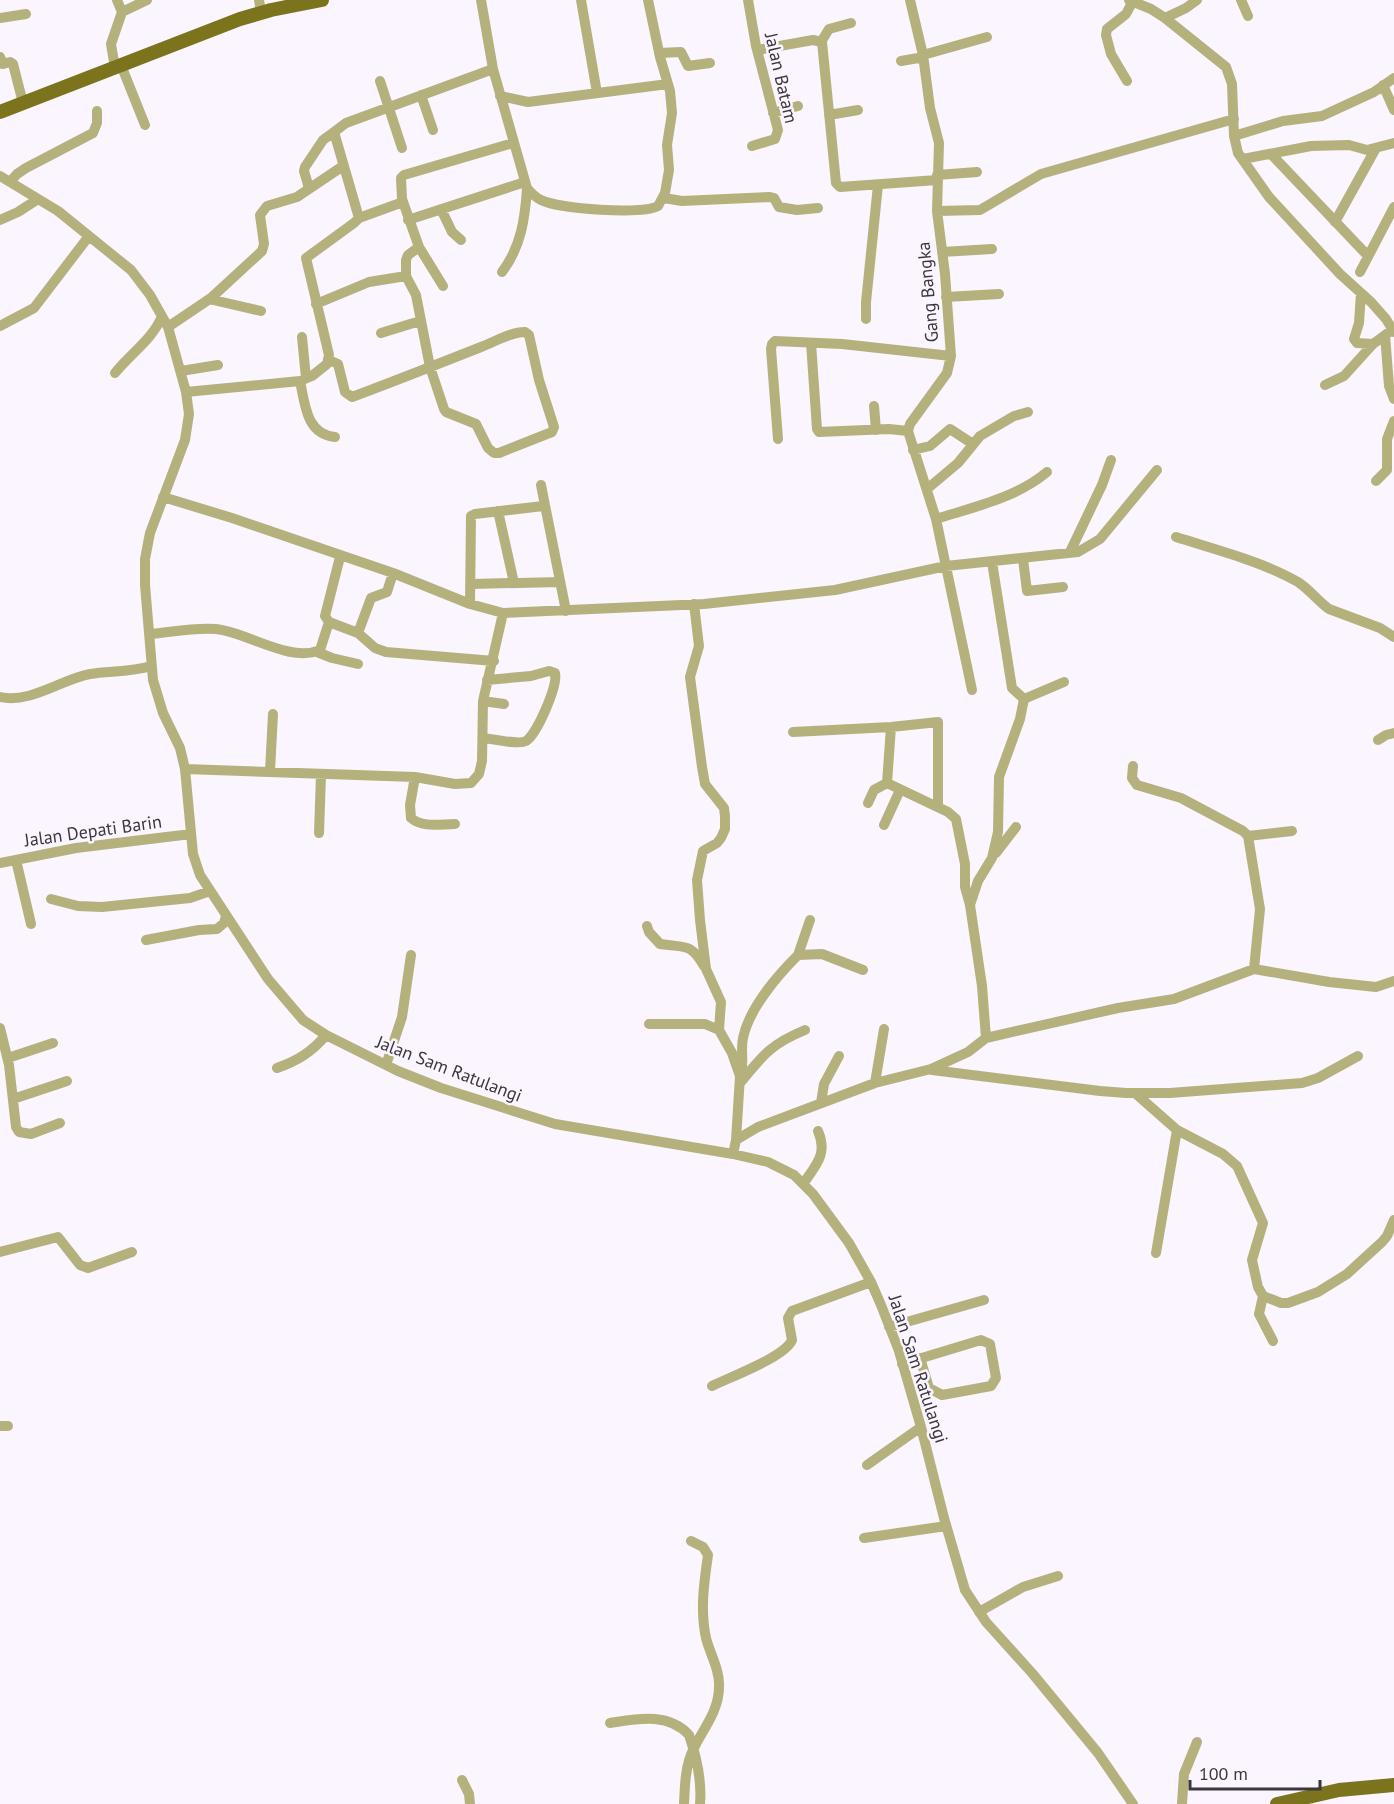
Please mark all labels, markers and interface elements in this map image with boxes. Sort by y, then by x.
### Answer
street label: Jalan Batam [760,29,803,125]
street label: Gang Bangka [912,241,943,343]
street label: Jalan Depati Barin [22,809,163,852]
street label: Jalan Sam Ratulangi [372,1030,526,1107]
street label: Jalan Sam Ratulangi [883,1291,953,1446]
scale bar [1190,1753,1320,1791]
text: 100 m [1199,1762,1248,1785]

